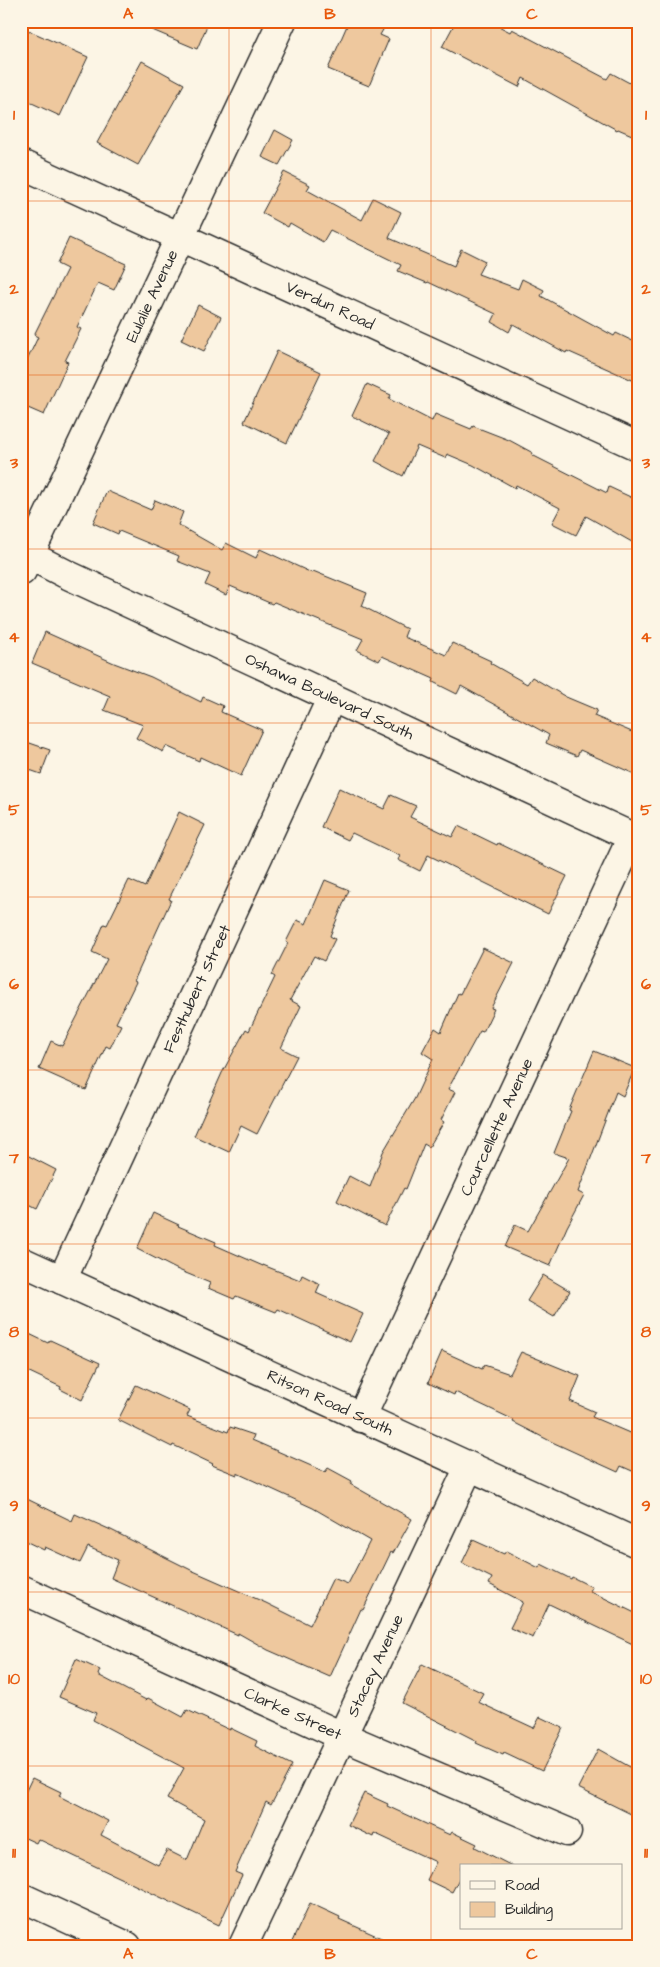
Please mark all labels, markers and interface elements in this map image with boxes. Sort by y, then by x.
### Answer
text: A [123,3,134,25]
text: B [324,3,336,25]
text: C [526,3,538,25]
text: 1 [13,104,16,126]
text: 1 [645,104,648,126]
street label: Eulalie Avenue [121,246,183,346]
street label: Verdun Road [282,276,378,335]
text: 2 [8,278,19,300]
text: 2 [640,278,651,300]
text: 3 [9,452,19,474]
text: 3 [641,452,651,474]
text: 4 [9,626,20,648]
text: 4 [641,626,652,648]
street label: Oshawa Boulevard South [242,648,417,745]
text: 5 [8,799,20,821]
text: 5 [640,799,652,821]
street label: Festhubert Street [158,921,236,1056]
text: 6 [9,973,19,995]
text: 6 [641,973,651,995]
street label: Courcellette Avenue [455,1054,538,1200]
text: 7 [8,1147,19,1169]
text: 7 [640,1147,651,1169]
text: 8 [9,1321,20,1343]
text: 8 [641,1321,652,1343]
street label: Ritson Road South [263,1364,397,1441]
text: 9 [9,1495,19,1517]
text: 9 [641,1495,651,1517]
street label: Stacey Avenue [342,1611,409,1720]
text: 10 [8,1668,20,1690]
text: 10 [640,1668,652,1690]
street label: Clarke Street [241,1682,346,1746]
text: 11 [12,1842,17,1864]
text: 11 [644,1842,649,1864]
legend [460,1864,622,1930]
text: Road [505,1875,540,1896]
text: Building [505,1899,553,1921]
text: A [123,1943,134,1965]
text: B [324,1943,336,1965]
text: C [526,1943,538,1965]

